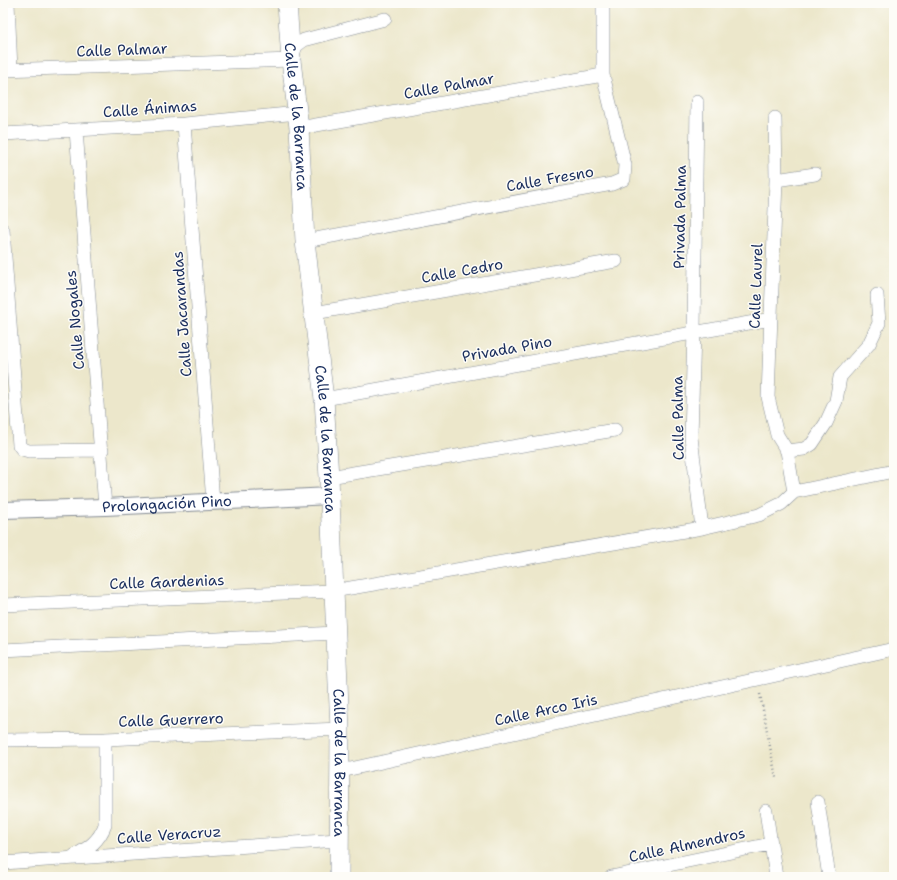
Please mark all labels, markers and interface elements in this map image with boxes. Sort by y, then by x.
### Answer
street label: Calle Palmar [76,38,168,62]
street label: Calle de la Barranca [280,42,312,192]
street label: Calle Palmar [402,68,496,104]
street label: Calle Ánimas [102,95,198,122]
street label: Calle Fresno [505,161,595,197]
street label: Privada Palma [669,164,691,269]
street label: Calle Laurel [745,242,768,329]
street label: Calle Jacarandas [168,250,196,378]
street label: Calle Cedro [420,254,504,288]
street label: Calle Nogales [61,269,89,371]
street label: Privada Pino [461,331,553,367]
street label: Calle de la Barranca [310,364,341,514]
street label: Calle Palma [667,375,689,461]
street label: Prolongación Pino [101,491,232,517]
street label: Calle Gardenias [109,570,225,594]
street label: Calle de la Barranca [328,688,350,838]
street label: Calle Arco Iris [493,689,599,731]
street label: Calle Guerrero [118,708,224,732]
street label: Calle Veracruz [116,821,222,849]
street label: Calle Almendros [627,823,747,867]

